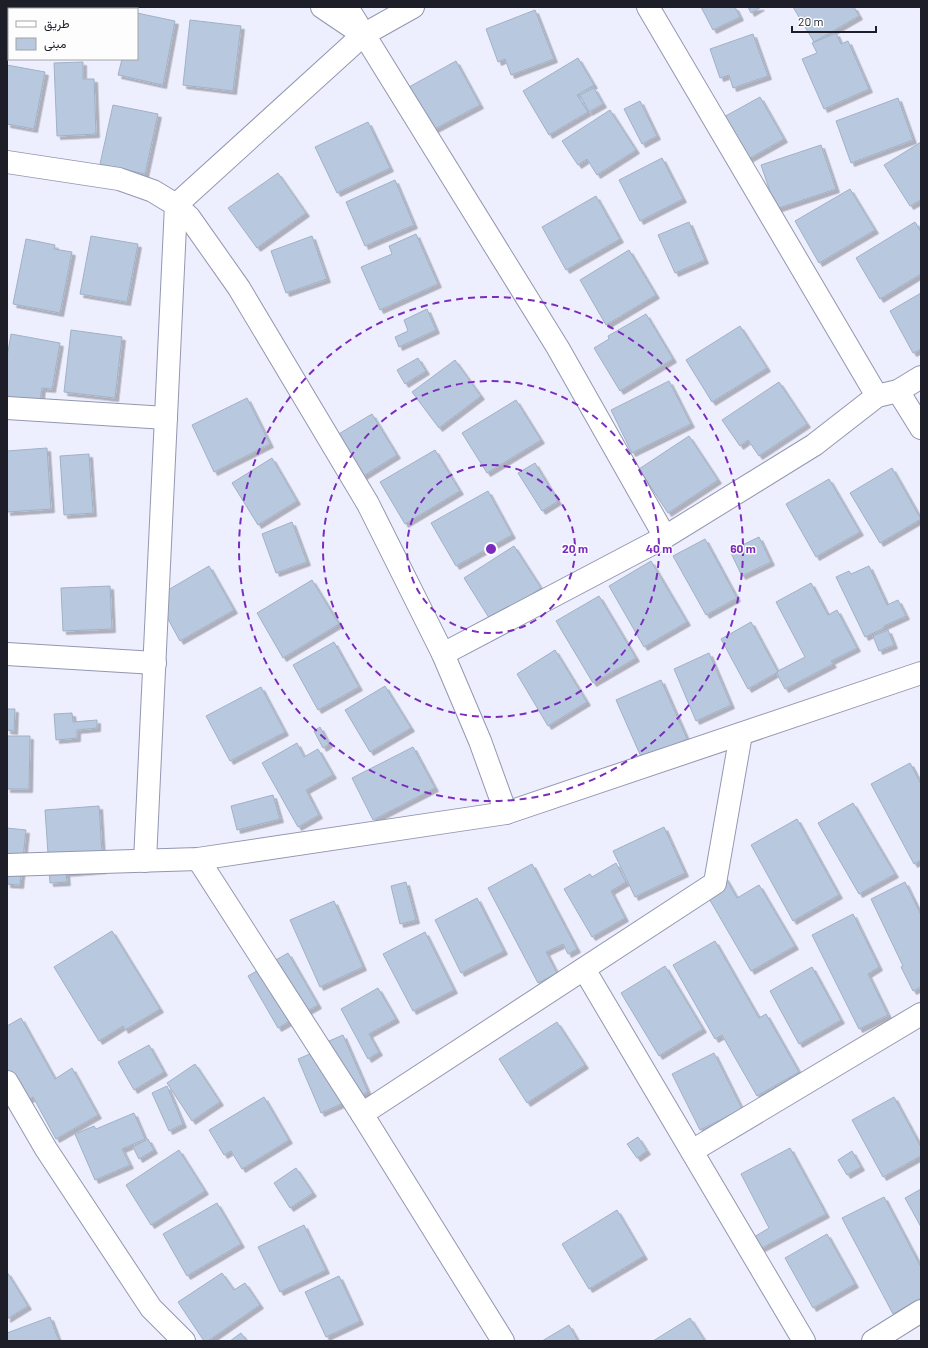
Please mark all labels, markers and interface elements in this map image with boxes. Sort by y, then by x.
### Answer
legend [8,8,138,60]
scale bar [792,8,876,34]
text: 20 m [798,14,824,28]
text: طريق [44,16,70,32]
text: مبنى [44,36,66,52]
text: 20 m [562,541,588,555]
text: 40 m [646,541,672,555]
text: 60 m [730,541,756,555]
centre of rings [484,542,498,556]

